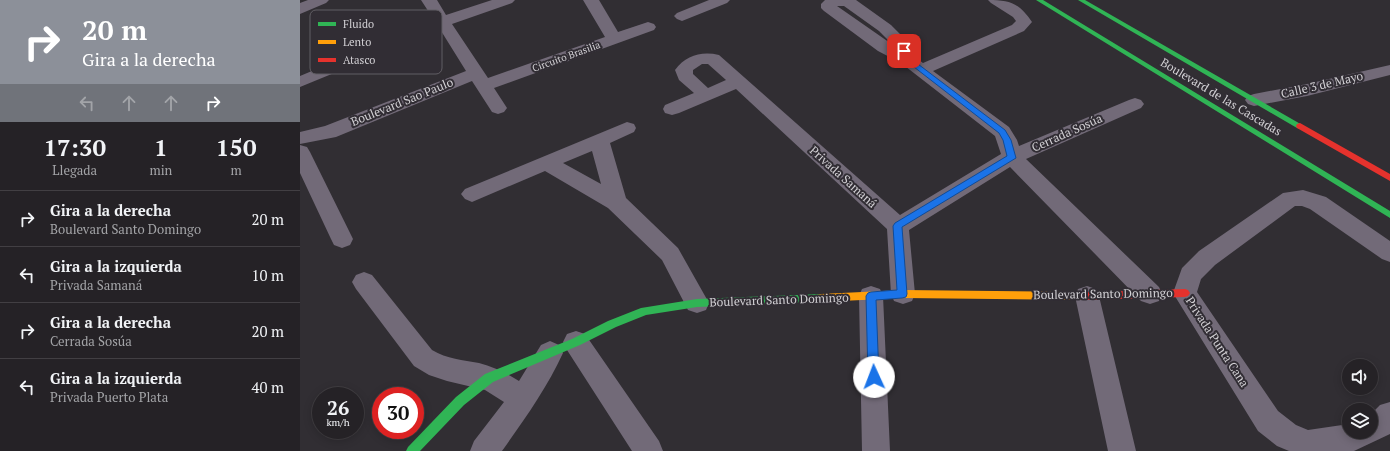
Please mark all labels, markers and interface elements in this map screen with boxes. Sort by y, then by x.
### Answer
legend [310,10,442,74]
text: 20 m [82,11,147,48]
icon: right [16,16,68,68]
text: Fluido [343,17,374,31]
pin [887,34,921,68]
text: Lento [343,35,371,49]
street label: Circuito Brasilia [530,38,602,75]
icon: arrive [893,40,915,62]
text: Gira a la derecha [82,47,216,71]
text: Atasco [343,53,375,67]
street label: Boulevard de las Cascadas [1158,54,1285,139]
street label: Calle 3 de Mayo [1279,68,1365,101]
street label: Boulevard Sao Paulo [348,74,456,129]
icon: left [76,92,98,114]
icon: ahead [118,92,140,114]
icon: ahead [160,92,182,114]
icon: right [202,92,224,114]
street label: Cerrada Sosúa [1029,110,1104,155]
text: 17:30 [43,131,106,163]
text: 1 [154,131,168,163]
text: 150 [216,131,256,163]
street label: Privada Samaná [807,143,880,211]
text: Llegada [52,161,97,179]
text: min [149,161,172,179]
text: m [231,161,242,179]
text: Gira a la derecha [50,200,171,220]
icon: right [16,208,38,230]
text: 20 m [251,209,284,229]
text: Boulevard Santo Domingo [50,220,201,238]
text: Gira a la izquierda [50,256,182,276]
icon: left [16,264,38,286]
text: 10 m [251,265,284,285]
text: Privada Samaná [50,276,142,294]
street label: Boulevard Santo Domingo [1033,285,1173,302]
street label: Boulevard Santo Domingo [709,290,849,309]
street label: Privada Punta Cana [1183,294,1252,390]
text: Gira a la derecha [50,312,171,332]
icon: right [16,320,38,342]
text: 20 m [251,321,284,341]
text: Cerrada Sosúa [50,332,132,350]
position arrow [853,356,895,398]
map controls [1342,359,1378,439]
button: sound [1342,359,1378,395]
text: Gira a la izquierda [50,368,182,388]
icon: left [16,376,38,398]
text: 40 m [251,377,284,397]
speed limit sign: 30 [372,387,424,439]
text: Privada Puerto Plata [50,388,168,406]
text: 26 [327,394,349,421]
button: layers [1342,403,1378,439]
text: km/h [326,416,350,429]

